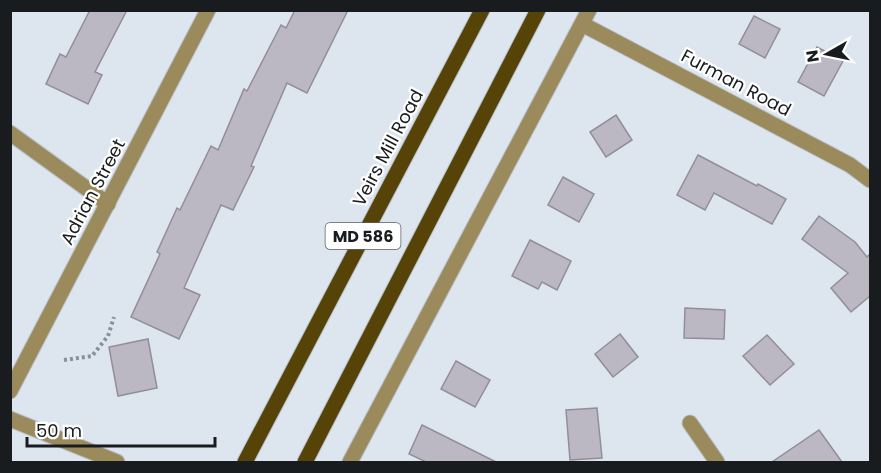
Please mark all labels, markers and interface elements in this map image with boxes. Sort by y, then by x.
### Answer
north arrow [797,24,857,84]
street label: Furman Road [677,43,796,122]
text: N [800,49,825,64]
street label: Veirs Mill Road [346,85,429,211]
street label: Adrian Street [54,134,131,249]
road number: MD 586 [326,223,400,249]
scale bar [27,410,214,448]
text: 50 m [36,418,82,443]

